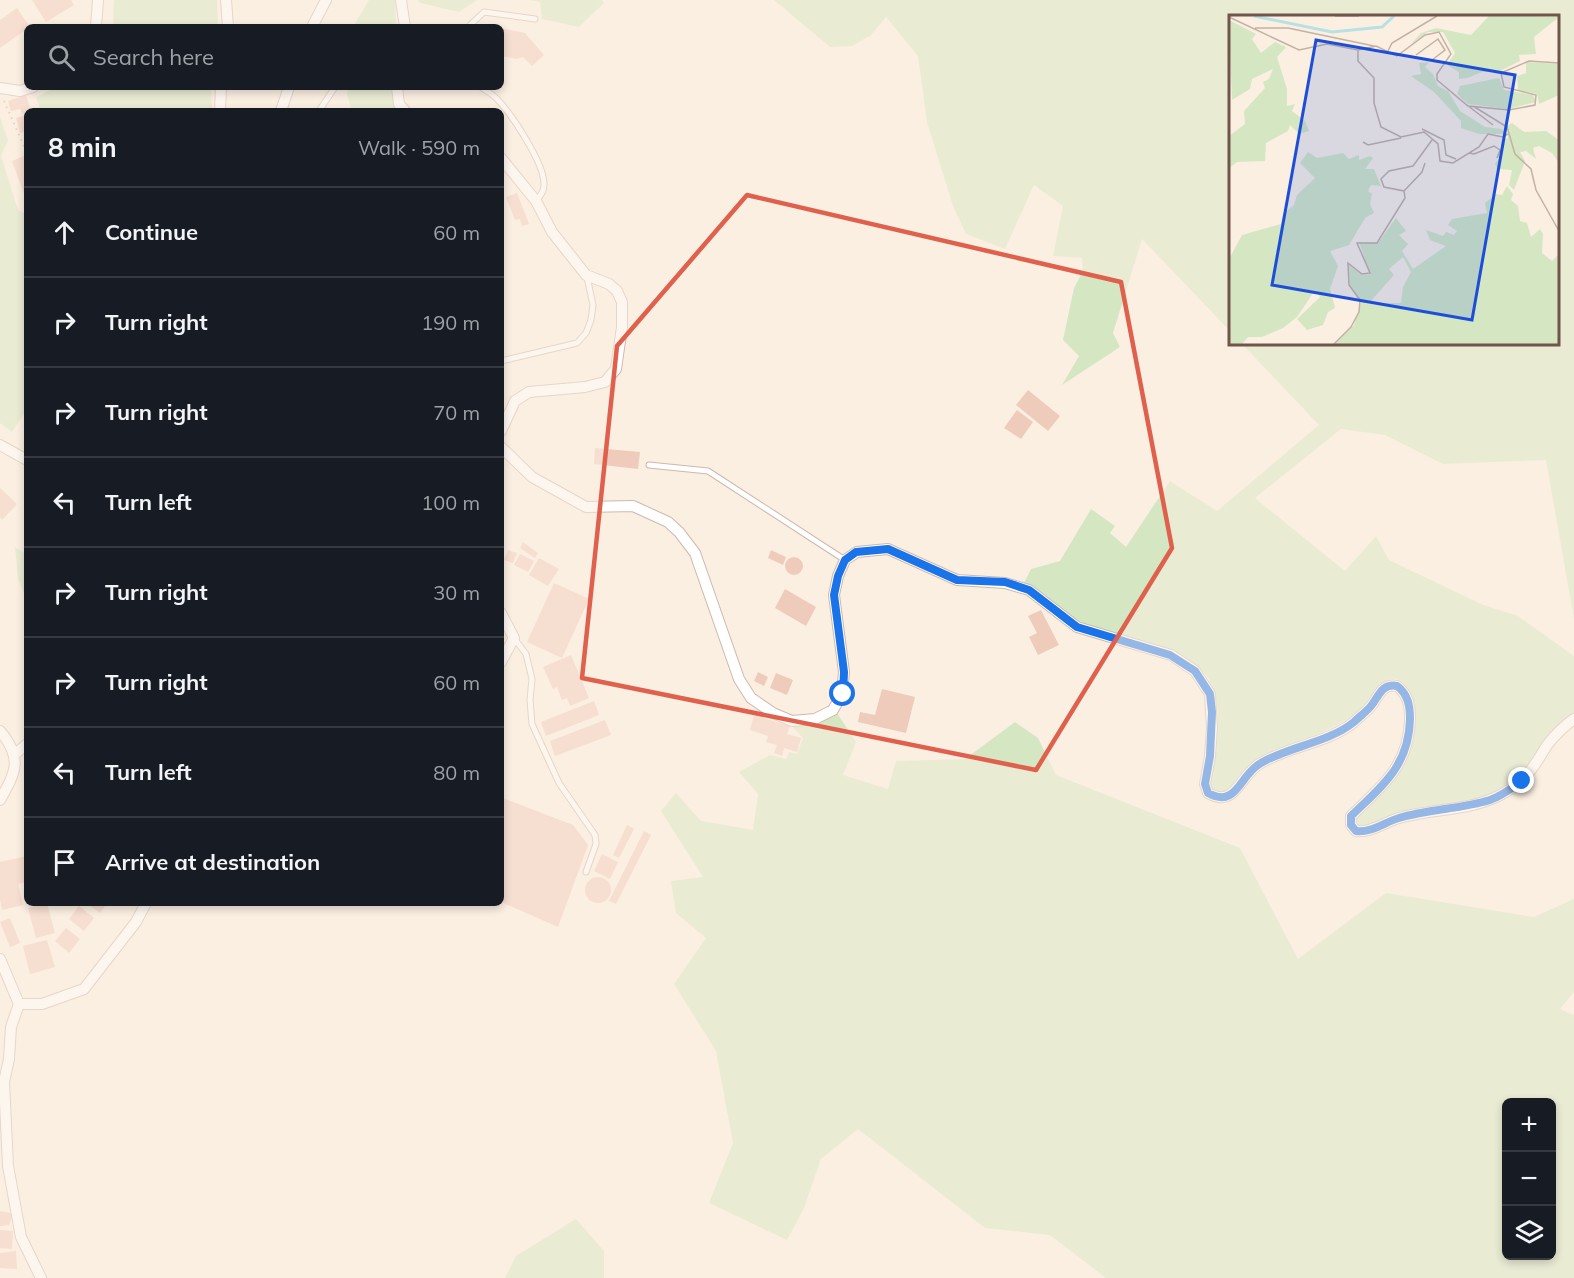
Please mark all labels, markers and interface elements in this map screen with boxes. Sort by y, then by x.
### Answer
inset map [1229,15,1559,345]
search box [24,24,504,90]
icon: search [45,41,78,74]
text: Search here [93,43,214,71]
text: 8 min [48,131,117,164]
text: Walk · 590 m [358,135,480,160]
icon: ahead [48,216,81,249]
text: Continue [105,218,198,246]
text: 60 m [433,220,480,245]
icon: right [48,306,81,339]
text: Turn right [105,308,208,336]
text: 190 m [421,310,480,335]
icon: right [48,396,81,429]
text: Turn right [105,398,208,426]
text: 70 m [433,400,480,425]
icon: left [48,486,81,519]
text: Turn left [105,488,192,516]
text: 100 m [421,490,480,515]
icon: right [48,576,81,609]
text: Turn right [105,578,208,606]
text: 30 m [433,580,480,605]
icon: right [48,666,81,699]
text: Turn right [105,668,208,696]
text: 60 m [433,670,480,695]
route start [829,680,855,706]
icon: left [48,756,81,789]
text: Turn left [105,758,192,786]
text: 80 m [433,760,480,785]
route end [1508,767,1534,793]
icon: arrive [48,846,81,879]
text: Arrive at destination [105,848,320,876]
map controls [1502,1098,1556,1260]
button: + [1502,1098,1556,1152]
button: − [1502,1152,1556,1206]
button: layers [1502,1206,1556,1260]

